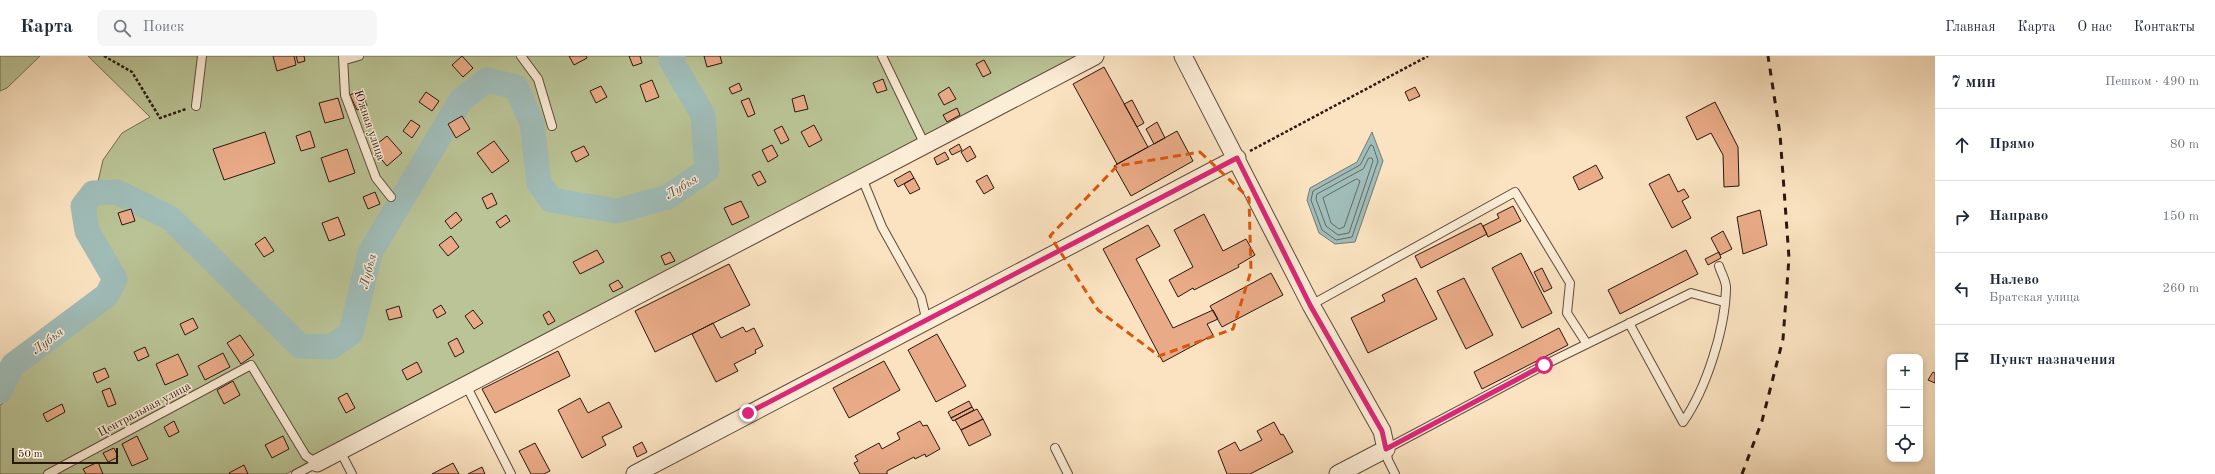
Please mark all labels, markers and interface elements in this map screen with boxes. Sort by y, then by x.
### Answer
search box [97,10,377,46]
icon: search [111,17,133,39]
text: Карта [20,18,73,37]
text: Поиск [143,20,184,35]
text: Главная [1945,20,1995,34]
text: Карта [2017,20,2055,34]
text: О нас [2077,20,2112,34]
text: Контакты [2134,20,2195,34]
text: 7 мин [1951,74,1996,91]
text: Пешком · 490 m [2105,75,2199,88]
street label: Южная улица [351,89,387,162]
icon: ahead [1951,134,1973,156]
text: Прямо [1989,137,2035,152]
text: 80 m [2170,138,2199,151]
water label: Лубья [663,173,700,202]
icon: right [1951,206,1973,228]
text: Направо [1989,209,2048,224]
text: 150 m [2162,210,2199,223]
water label: Лубья [358,252,379,290]
text: Налево [1989,273,2039,288]
icon: left [1951,278,1973,300]
text: 260 m [2162,282,2199,295]
text: Братская улица [1989,291,2080,304]
water label: Лубья [30,325,66,357]
icon: arrive [1951,350,1973,372]
text: Пункт назначения [1989,353,2116,368]
map controls [1887,354,1923,462]
button: + [1887,354,1923,390]
route start [1535,356,1553,374]
street label: Центральная улица [96,380,193,439]
button: − [1887,390,1923,426]
route end [739,404,757,422]
button: locate [1887,426,1923,462]
scale bar [12,446,118,465]
text: 50 m [18,449,43,460]

